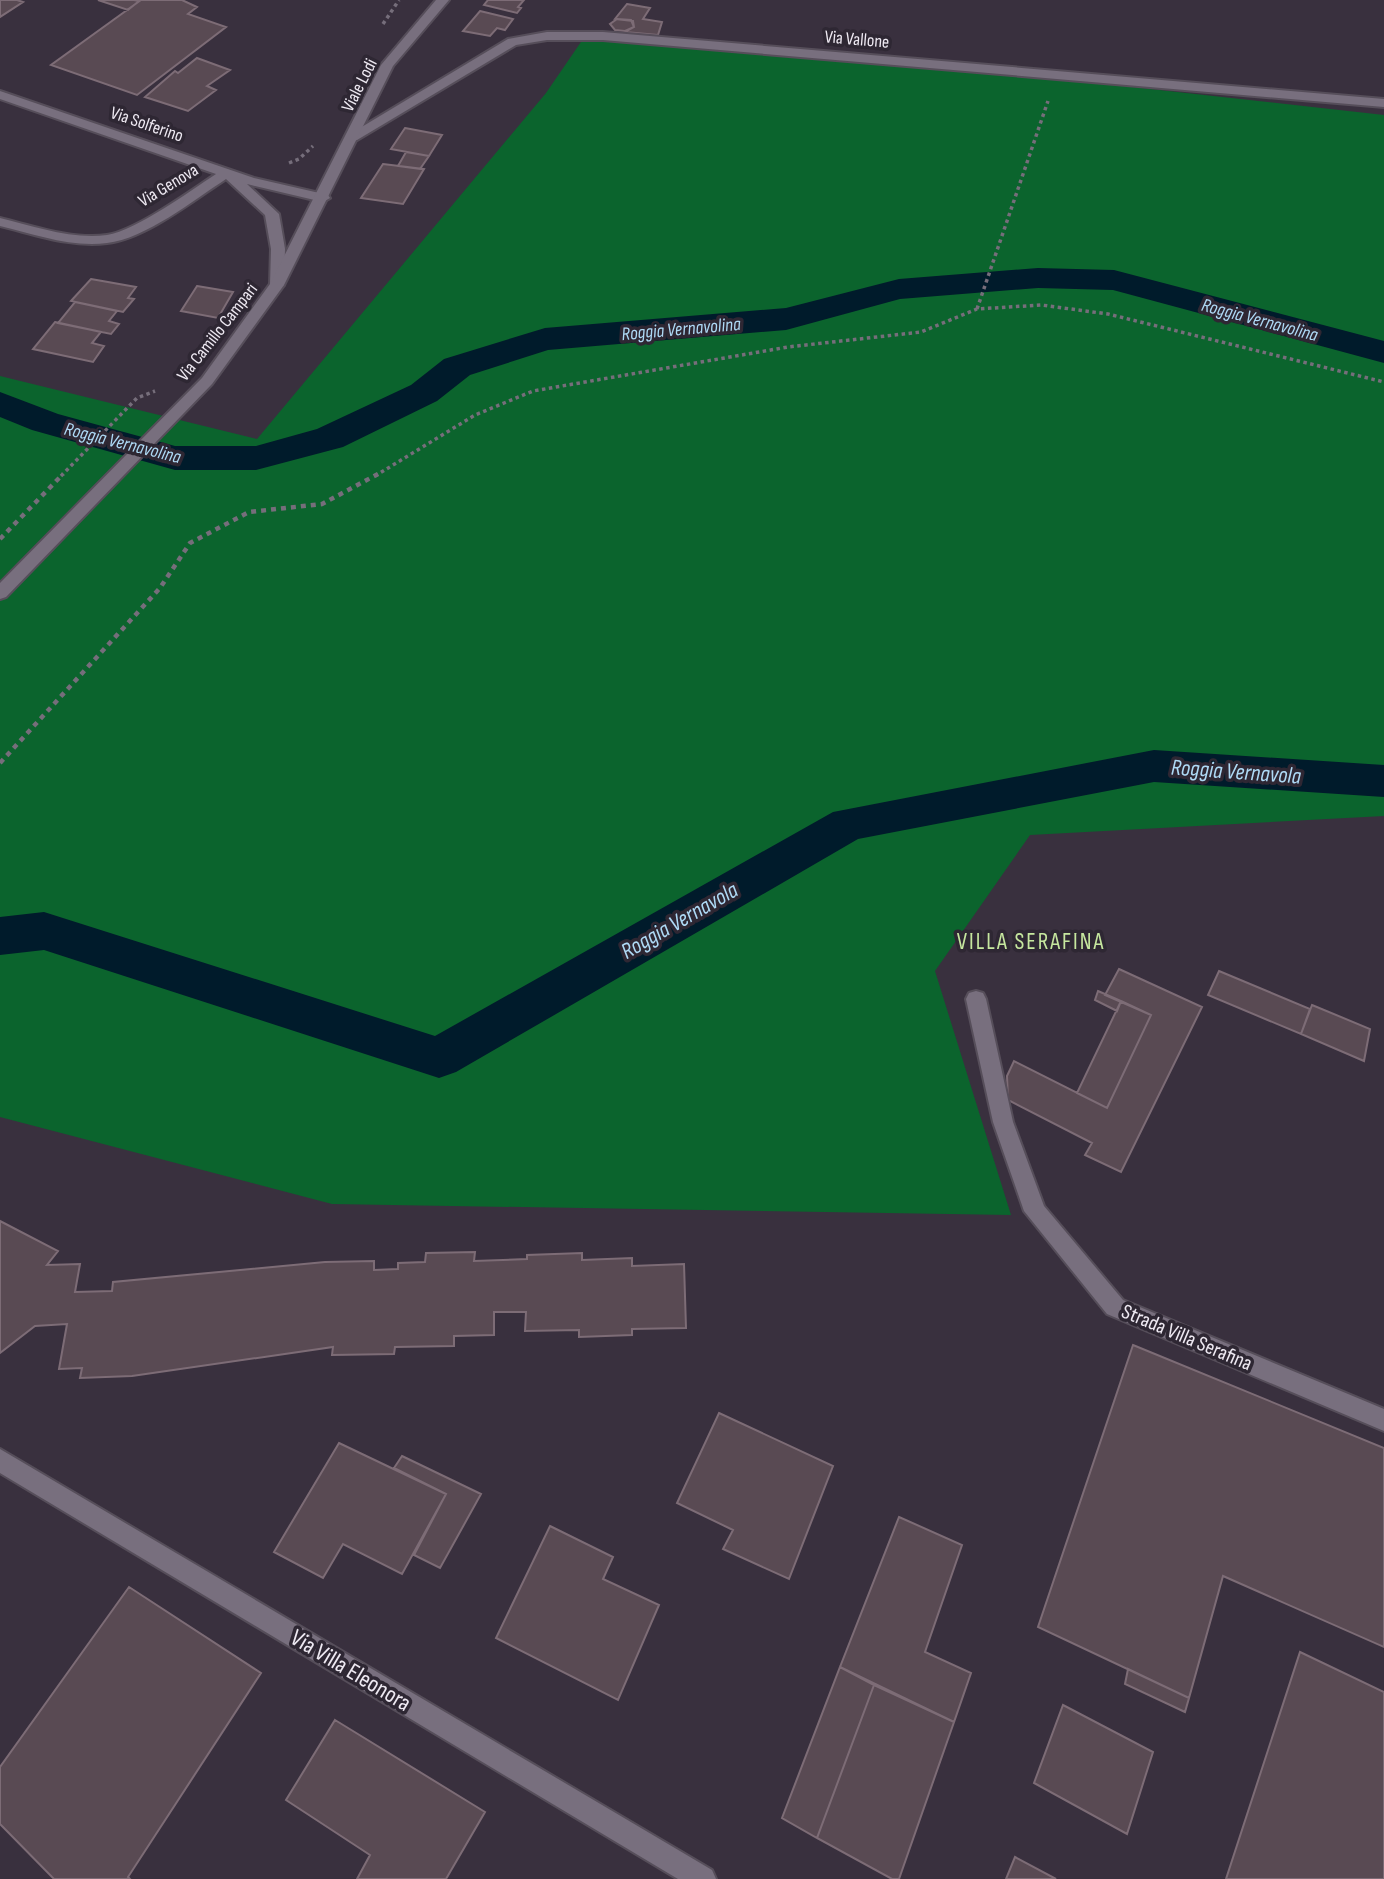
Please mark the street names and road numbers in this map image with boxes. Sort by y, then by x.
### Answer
street label: Via Vallone [824,26,890,53]
street label: Viale Lodi [337,55,382,115]
street label: Via Solferino [108,102,186,147]
street label: Via Genova [134,159,202,211]
street label: Via Camillo Campari [173,279,262,385]
street label: Strada Villa Serafina [1118,1299,1256,1376]
street label: Via Villa Eleonora [285,1623,416,1718]

